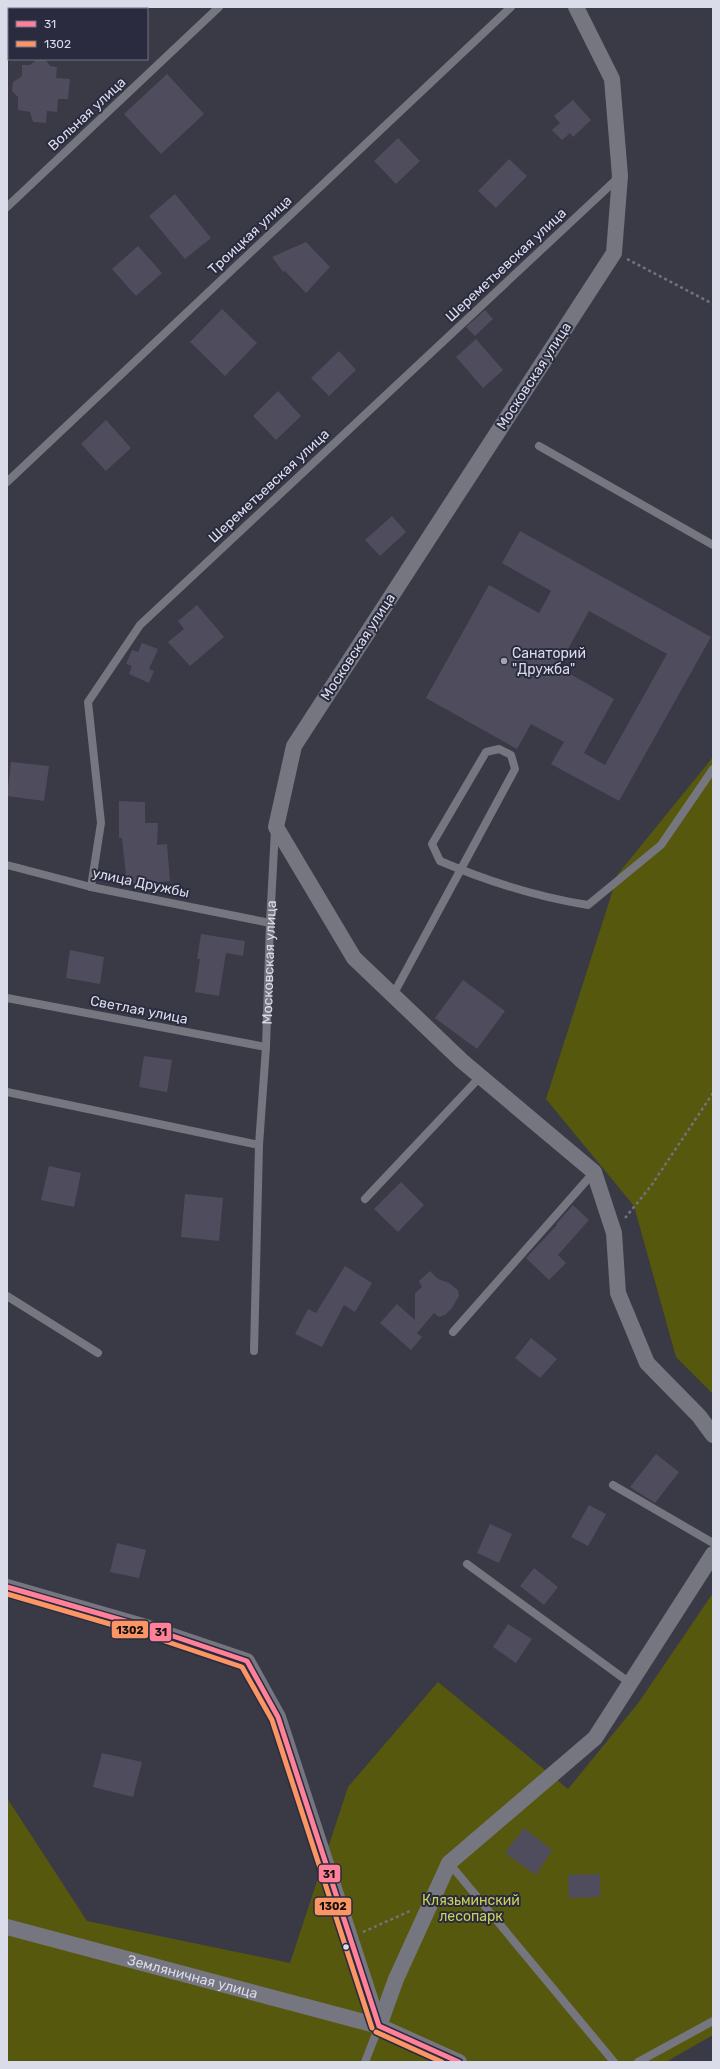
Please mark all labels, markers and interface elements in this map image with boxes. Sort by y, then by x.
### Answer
legend [8,8,148,60]
text: 31 [44,17,56,31]
text: 1302 [44,37,71,51]
street label: Вольная улица [45,74,129,154]
street label: Троицкая улица [205,192,295,278]
street label: Шереметьевская улица [442,205,570,325]
street label: Московская улица [493,319,575,433]
street label: Шереметьевская улица [205,426,333,546]
street label: Московская улица [317,590,399,704]
place label: Санаторий "Дружба" [512,645,586,678]
marker: Санаторий "Дружба" [499,656,509,666]
street label: улица Дружбы [91,864,191,902]
street label: Московская улица [258,900,280,1025]
street label: Светлая улица [89,992,189,1028]
line badge: 1302 [111,1620,149,1639]
line badge: 31 [149,1622,172,1642]
text: 1302 [116,1624,144,1637]
text: 31 [155,1626,167,1639]
line badge: 31 [318,1864,341,1883]
text: 31 [323,1868,335,1881]
park label: Клязьминский лесопарк [422,1892,520,1925]
line badge: 1302 [314,1897,352,1916]
text: 1302 [319,1900,347,1913]
unlabelled marker [341,1942,351,1952]
street label: Земляничная улица [125,1951,260,2002]

